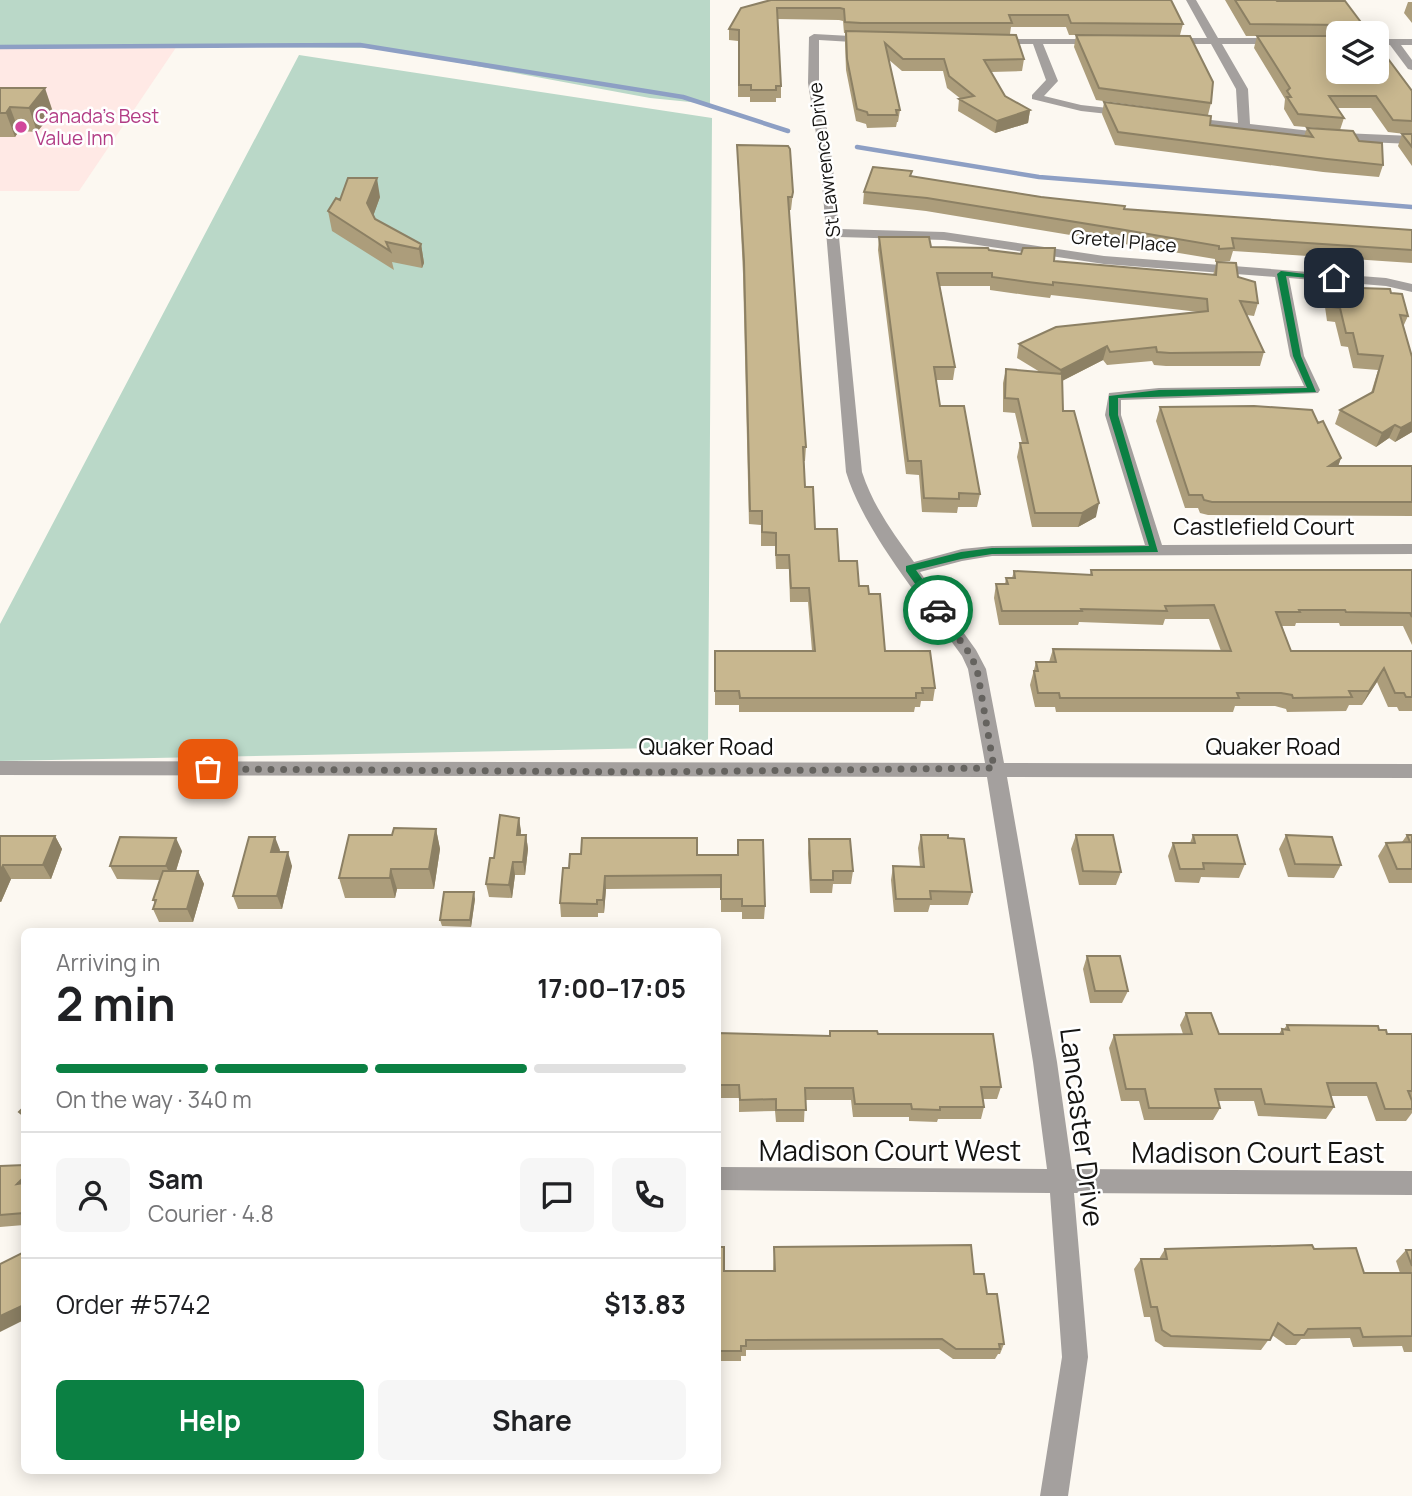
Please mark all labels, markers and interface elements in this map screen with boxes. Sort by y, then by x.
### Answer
map controls [1326,21,1389,84]
button: layers [1326,21,1389,84]
street label: St Lawrence Drive [802,81,846,239]
place label: Canada's Best Value Inn [35,103,159,151]
marker: Canada's Best Value Inn [13,119,29,135]
street label: Gretel Place [1070,223,1178,259]
pin [1304,248,1364,308]
icon: home [1315,259,1353,297]
street label: Castlefield Court [1173,510,1355,542]
courier [903,575,973,645]
icon: car [919,591,957,629]
street label: Quaker Road [638,730,774,762]
street label: Quaker Road [1205,730,1341,762]
pin [178,739,238,799]
icon: bag [189,750,227,788]
text: Arriving in [56,946,161,978]
text: 17:00–17:05 [537,970,686,1006]
text: 2 min [56,972,176,1035]
street label: Lancaster Drive [1052,1025,1114,1229]
text: On the way · 340 m [56,1083,252,1115]
street label: Madison Court West [759,1131,1021,1169]
street label: Madison Court East [1131,1133,1385,1171]
button: person [56,1158,130,1232]
button: chat [520,1158,594,1232]
button: phone [612,1158,686,1232]
text: Sam [148,1161,203,1197]
text: Courier · 4.8 [148,1197,274,1229]
text: Order #5742 [56,1286,210,1322]
text: $13.83 [604,1286,686,1322]
button: Help [56,1380,364,1460]
button: Share [378,1380,686,1460]

